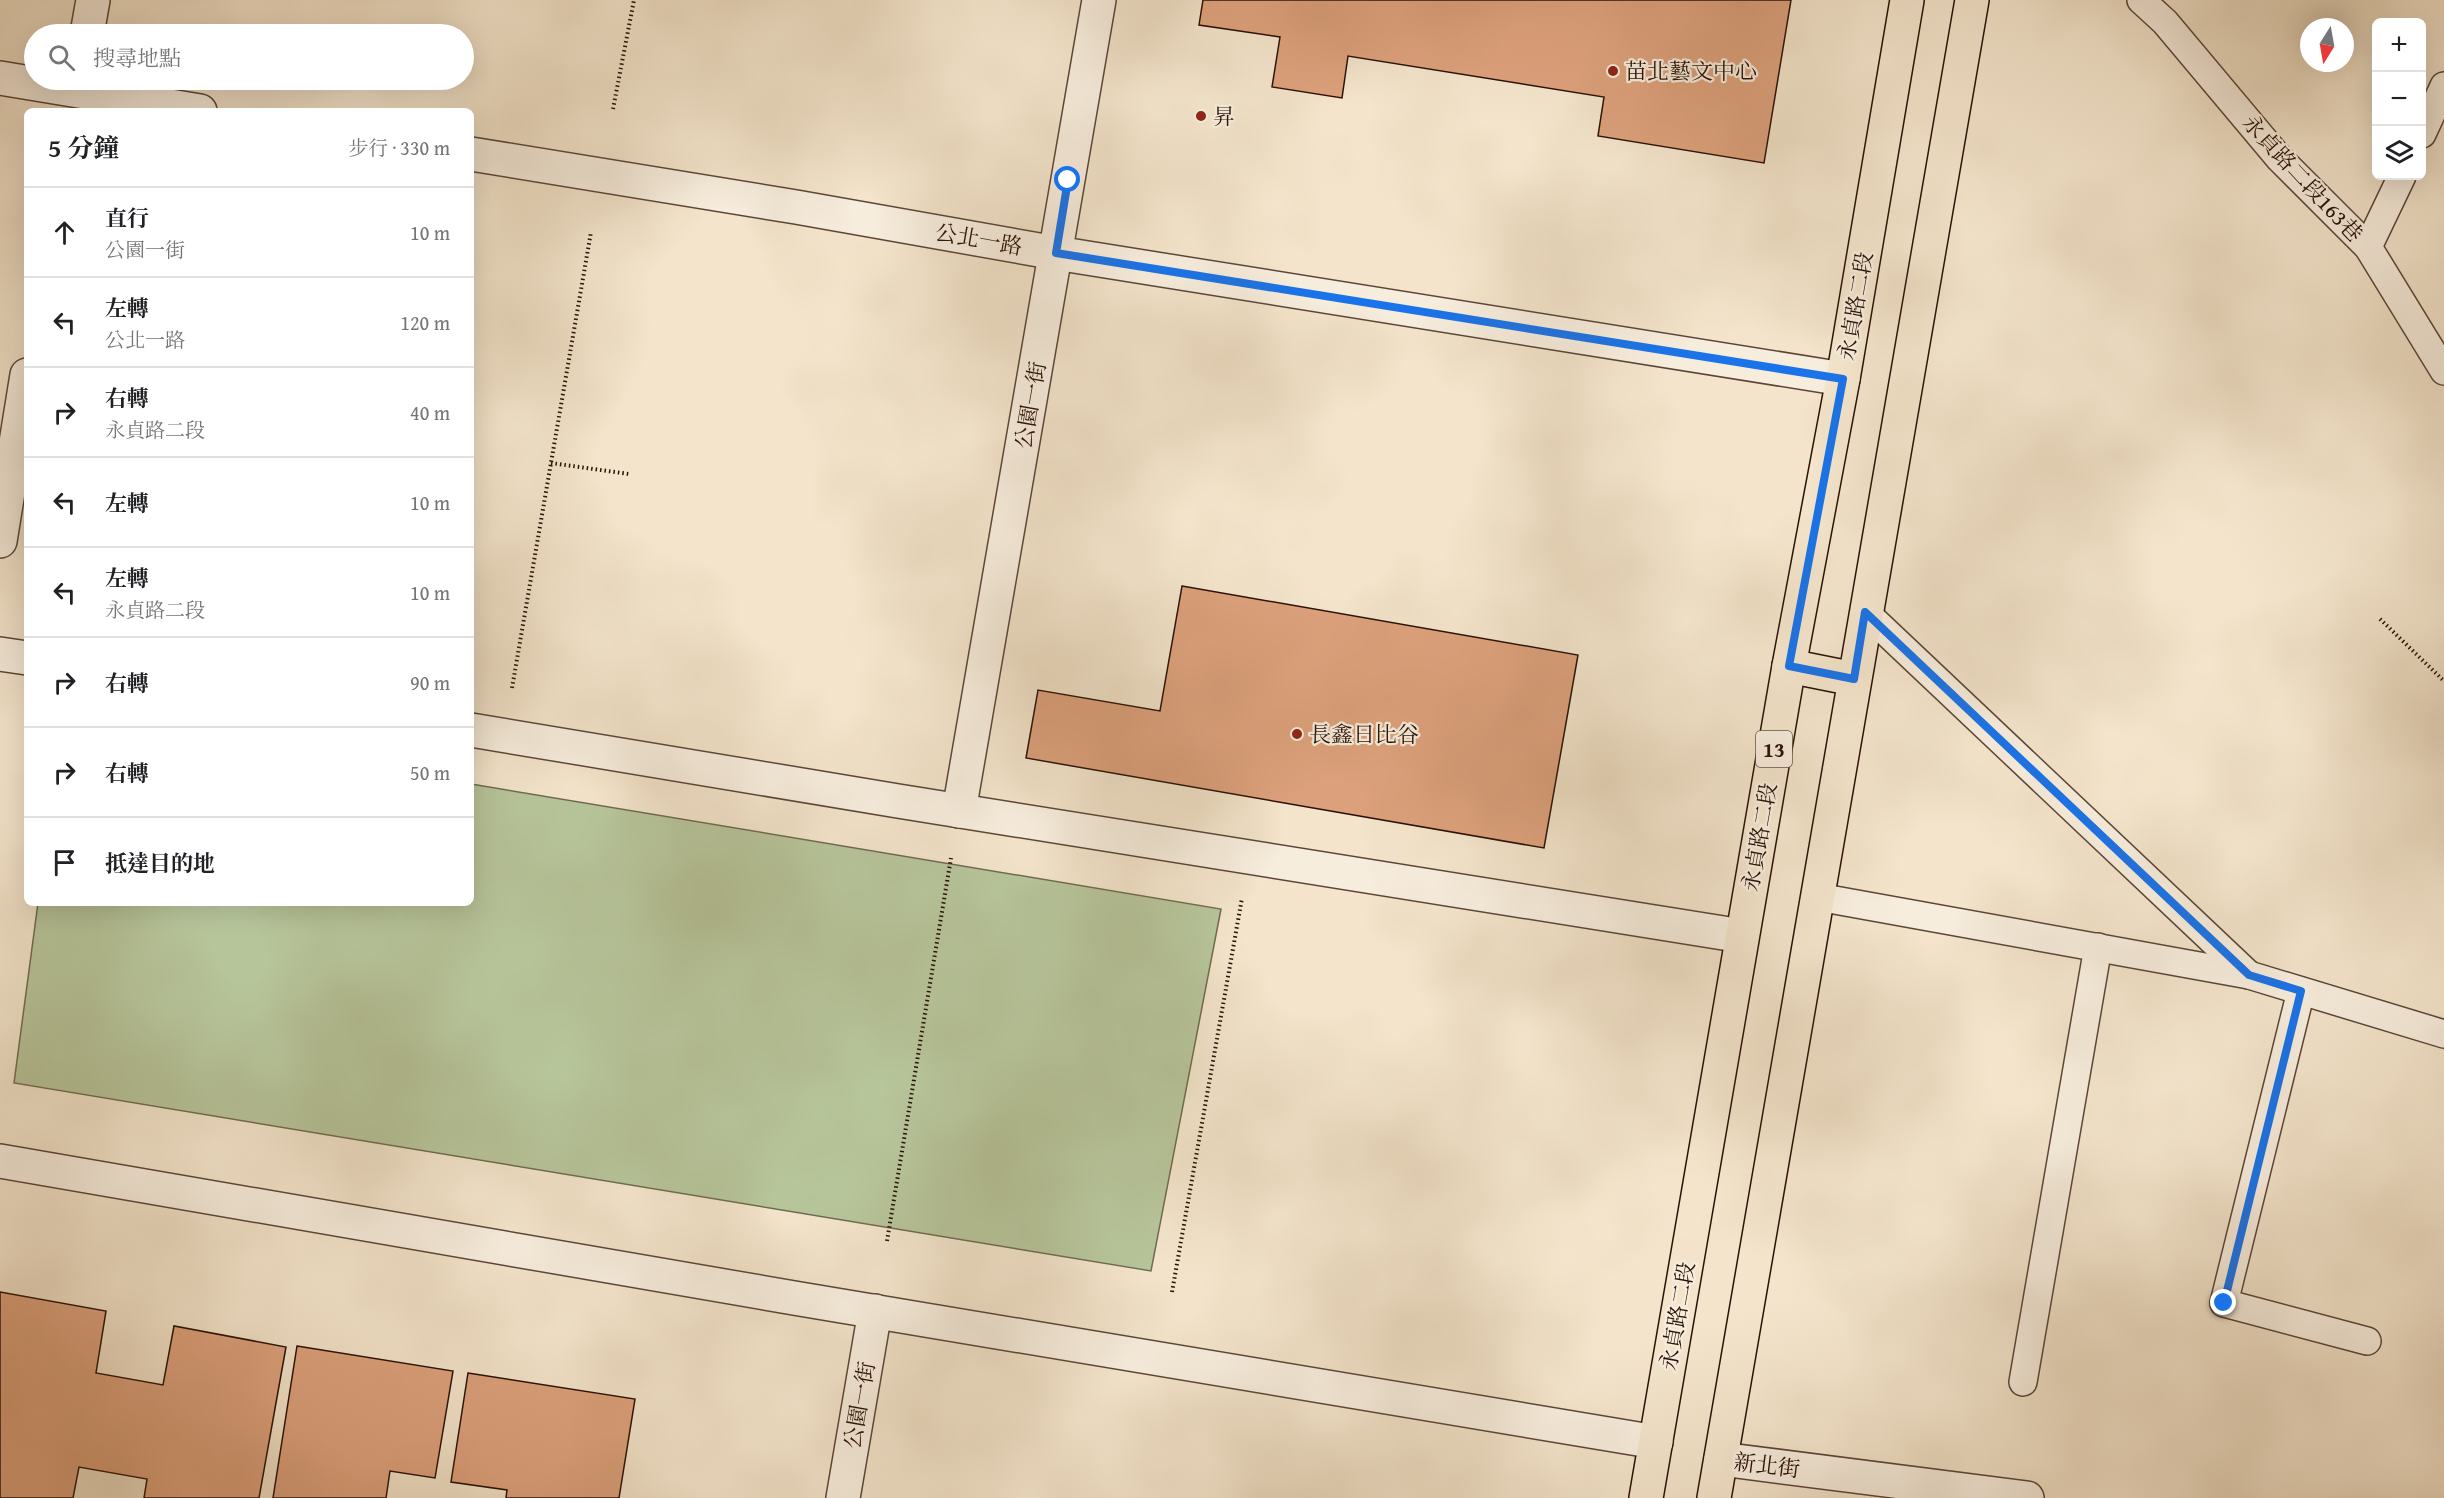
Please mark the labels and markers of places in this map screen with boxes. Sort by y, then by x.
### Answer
place label: 苗北藝文中心 [1625,55,1757,87]
marker: 苗北藝文中心 [1606,64,1620,78]
place label: 昇 [1213,100,1235,132]
marker: 昇 [1194,109,1208,123]
place label: 長鑫日比谷 [1309,718,1419,750]
marker: 長鑫日比谷 [1290,727,1304,741]

